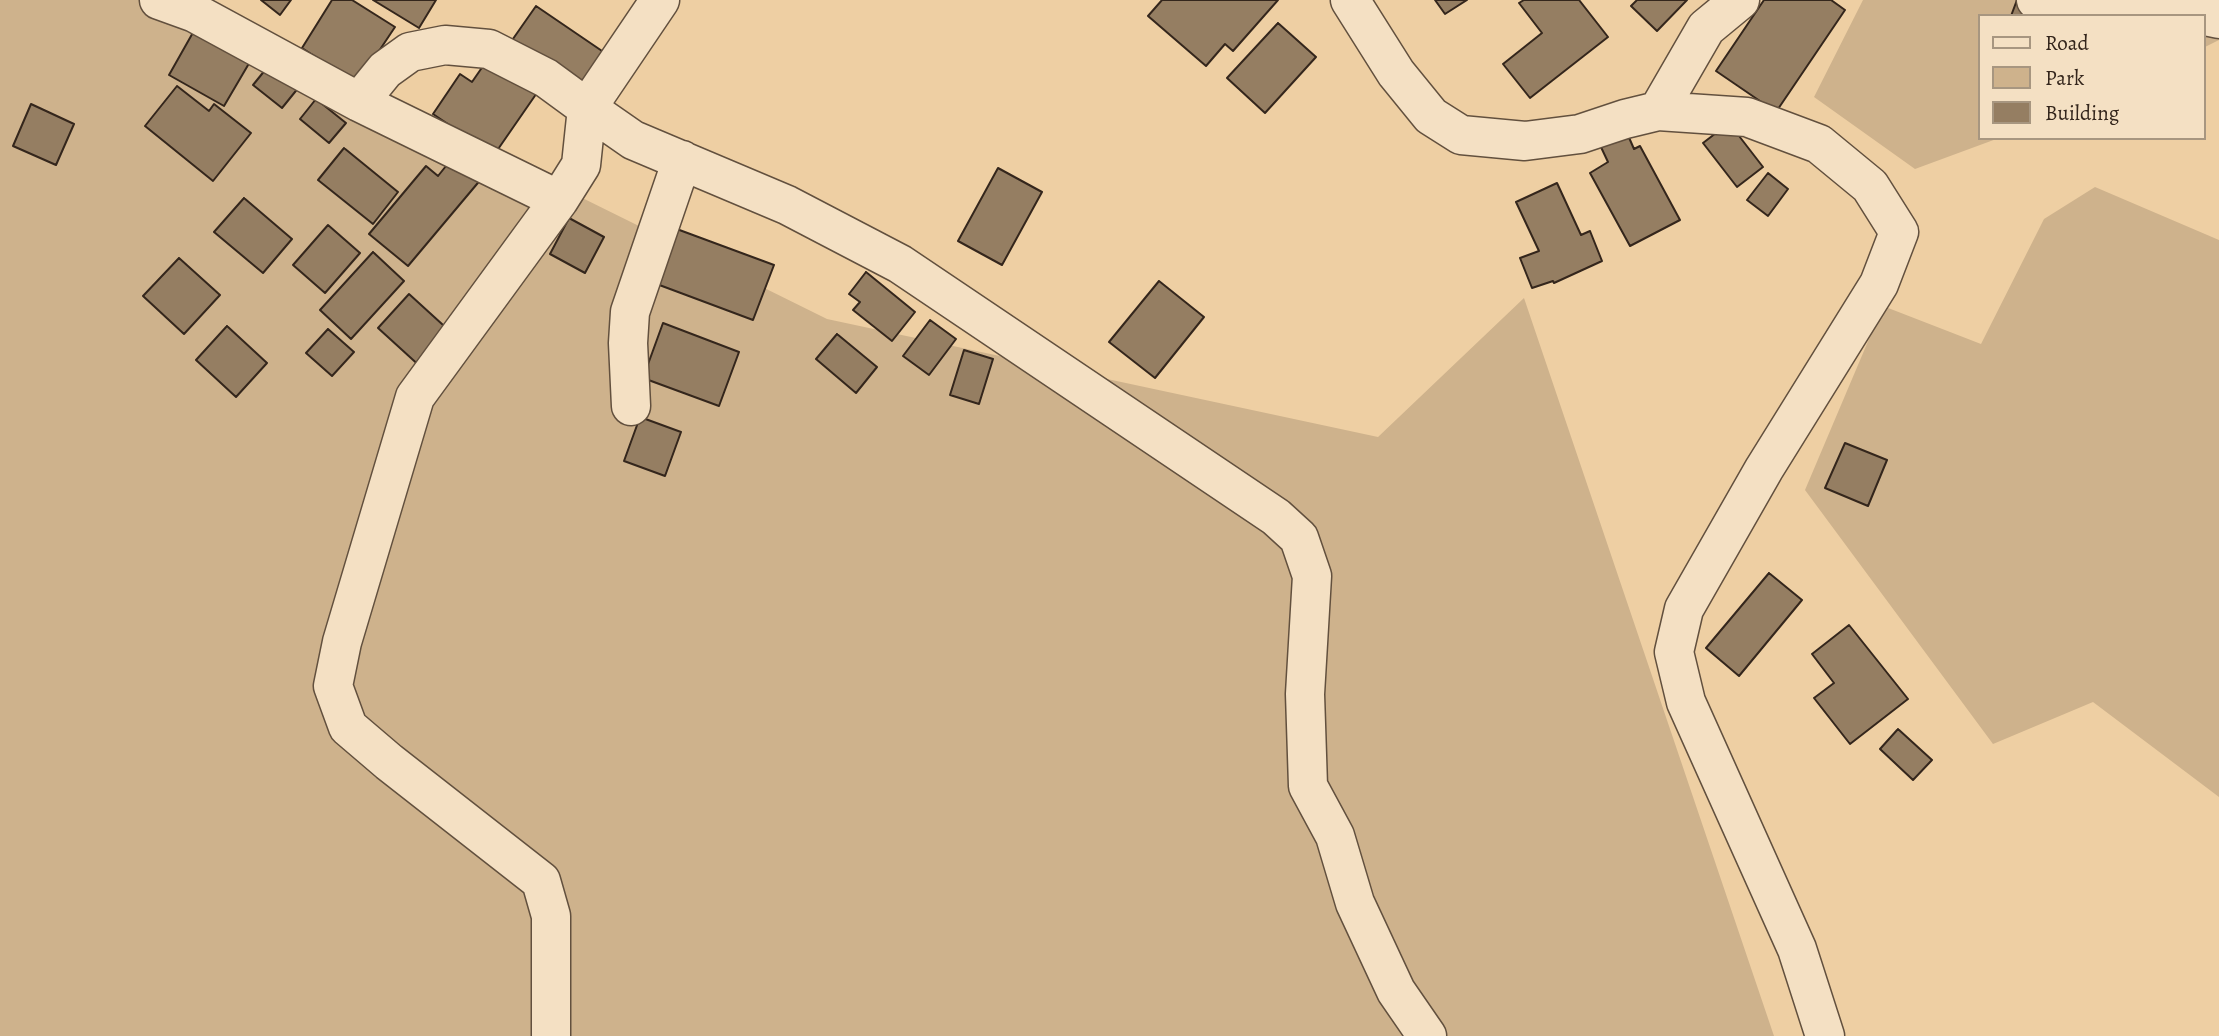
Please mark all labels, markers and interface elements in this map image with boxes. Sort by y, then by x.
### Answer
legend [1978,14,2205,140]
text: Road [2045,29,2089,57]
text: Park [2045,64,2084,92]
text: Building [2045,99,2119,127]

